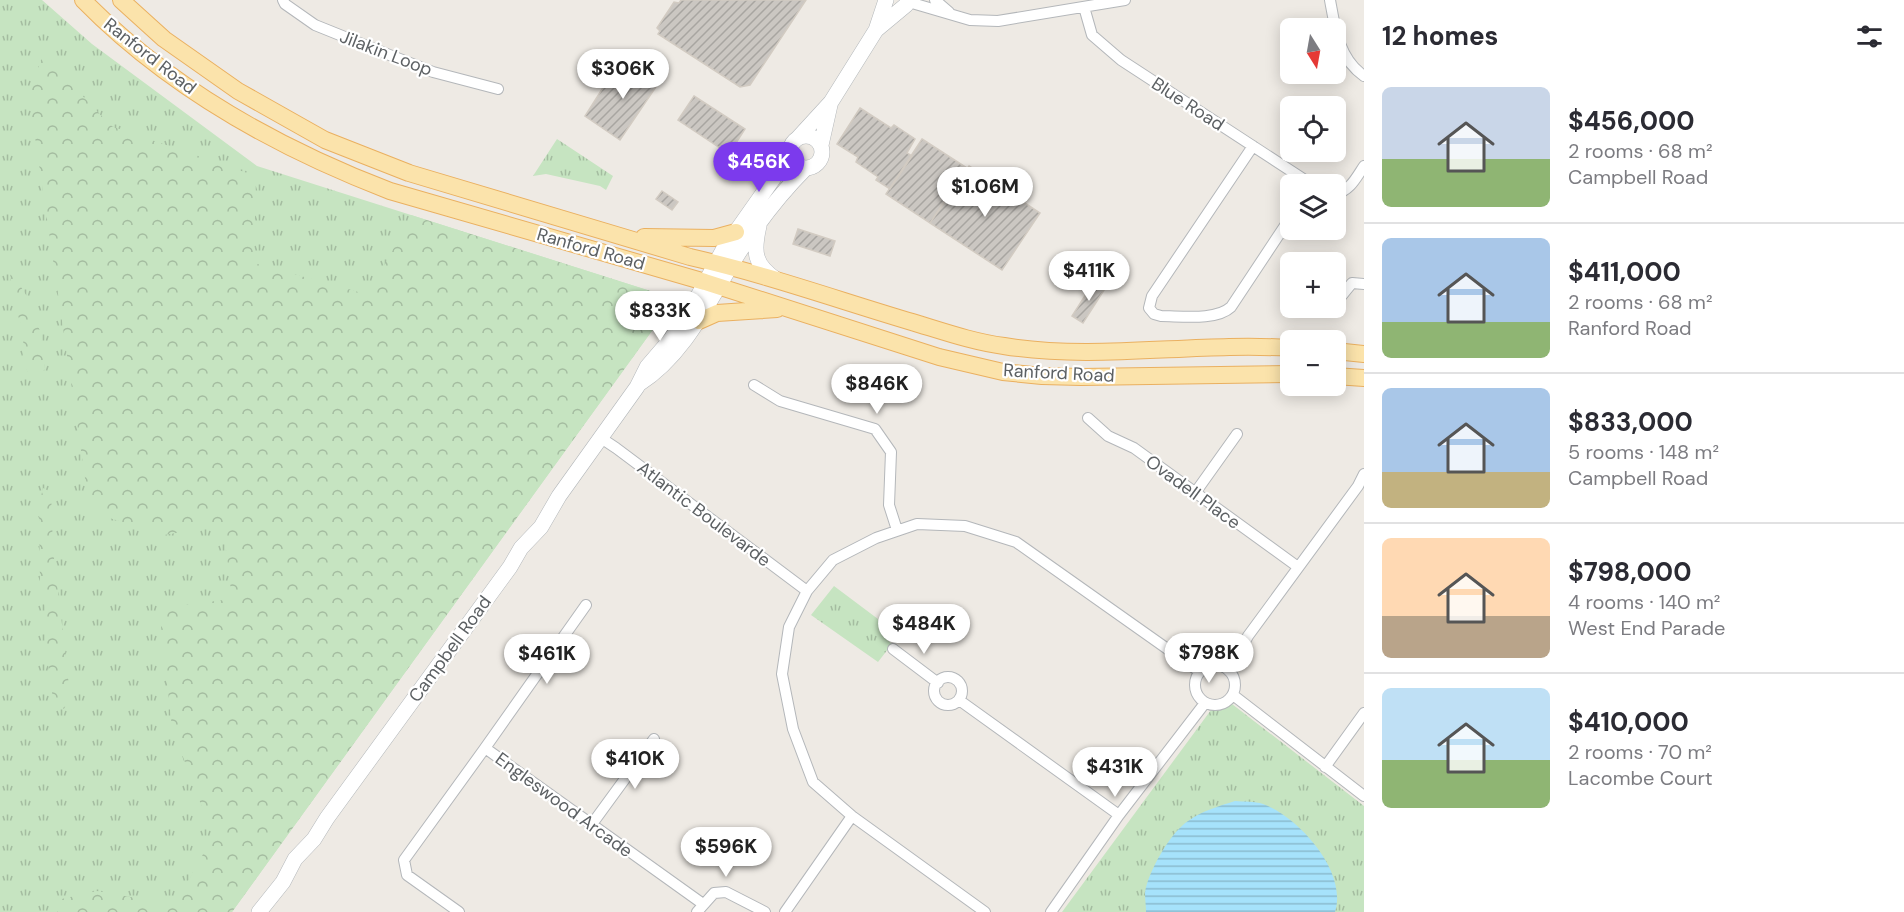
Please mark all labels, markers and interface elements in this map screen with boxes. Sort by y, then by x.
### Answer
street label: Ranford Road [99,12,201,100]
north arrow [1280,18,1346,84]
map controls [1280,18,1346,396]
text: 12 homes [1382,19,1498,53]
icon: filters [1853,20,1886,53]
street label: Jilakin Loop [336,24,436,82]
pin: $306K [581,49,665,100]
text: $306K [591,55,655,81]
street label: Blue Road [1147,72,1229,136]
button: locate [1280,96,1346,162]
text: $456,000 [1568,104,1695,138]
icon: home [1430,111,1502,183]
text: 2 rooms · 68 m² [1568,138,1713,164]
pin: $456K [717,142,801,193]
text: $456K [727,148,791,174]
text: Campbell Road [1568,164,1708,190]
pin: $1.06M [936,167,1034,218]
text: $1.06M [951,173,1019,199]
button: layers [1280,174,1346,240]
street label: Ranford Road [534,222,648,276]
pin: $411K [1047,251,1131,302]
button: + [1280,252,1346,318]
text: $411,000 [1568,255,1681,289]
text: $411K [1063,257,1115,283]
icon: home [1430,262,1502,334]
text: 2 rooms · 68 m² [1568,289,1713,315]
pin: $833K [618,291,702,342]
text: $833K [629,297,691,323]
text: Ranford Road [1568,315,1692,341]
button: − [1280,330,1346,396]
street label: Ranford Road [1003,358,1115,388]
pin: $846K [835,364,919,415]
text: $846K [845,370,909,396]
text: $833,000 [1568,405,1693,439]
icon: home [1430,412,1502,484]
text: 5 rooms · 148 m² [1568,439,1719,465]
street label: Ovadell Place [1141,449,1245,535]
street label: Atlantic Boulevarde [632,456,776,572]
text: Campbell Road [1568,465,1708,491]
text: $798,000 [1568,555,1691,589]
icon: home [1430,562,1502,634]
text: 4 rooms · 140 m² [1568,589,1720,615]
street label: Campbell Road [403,591,497,707]
pin: $484K [882,604,966,655]
text: $484K [892,610,956,636]
text: West End Parade [1568,615,1725,641]
pin: $798K [1167,633,1251,684]
pin: $461K [505,634,589,685]
text: $798K [1179,639,1239,665]
text: $461K [518,640,576,666]
text: $410,000 [1568,705,1689,739]
icon: home [1430,712,1502,784]
pin: $410K [593,739,677,790]
text: 2 rooms · 70 m² [1568,739,1712,765]
text: $410K [605,745,665,771]
street label: Engleswood Arcade [491,747,637,863]
pin: $431K [1073,747,1157,798]
text: $431K [1086,753,1144,779]
text: Lacombe Court [1568,765,1713,791]
pin: $596K [684,827,768,878]
text: $596K [695,833,757,859]

